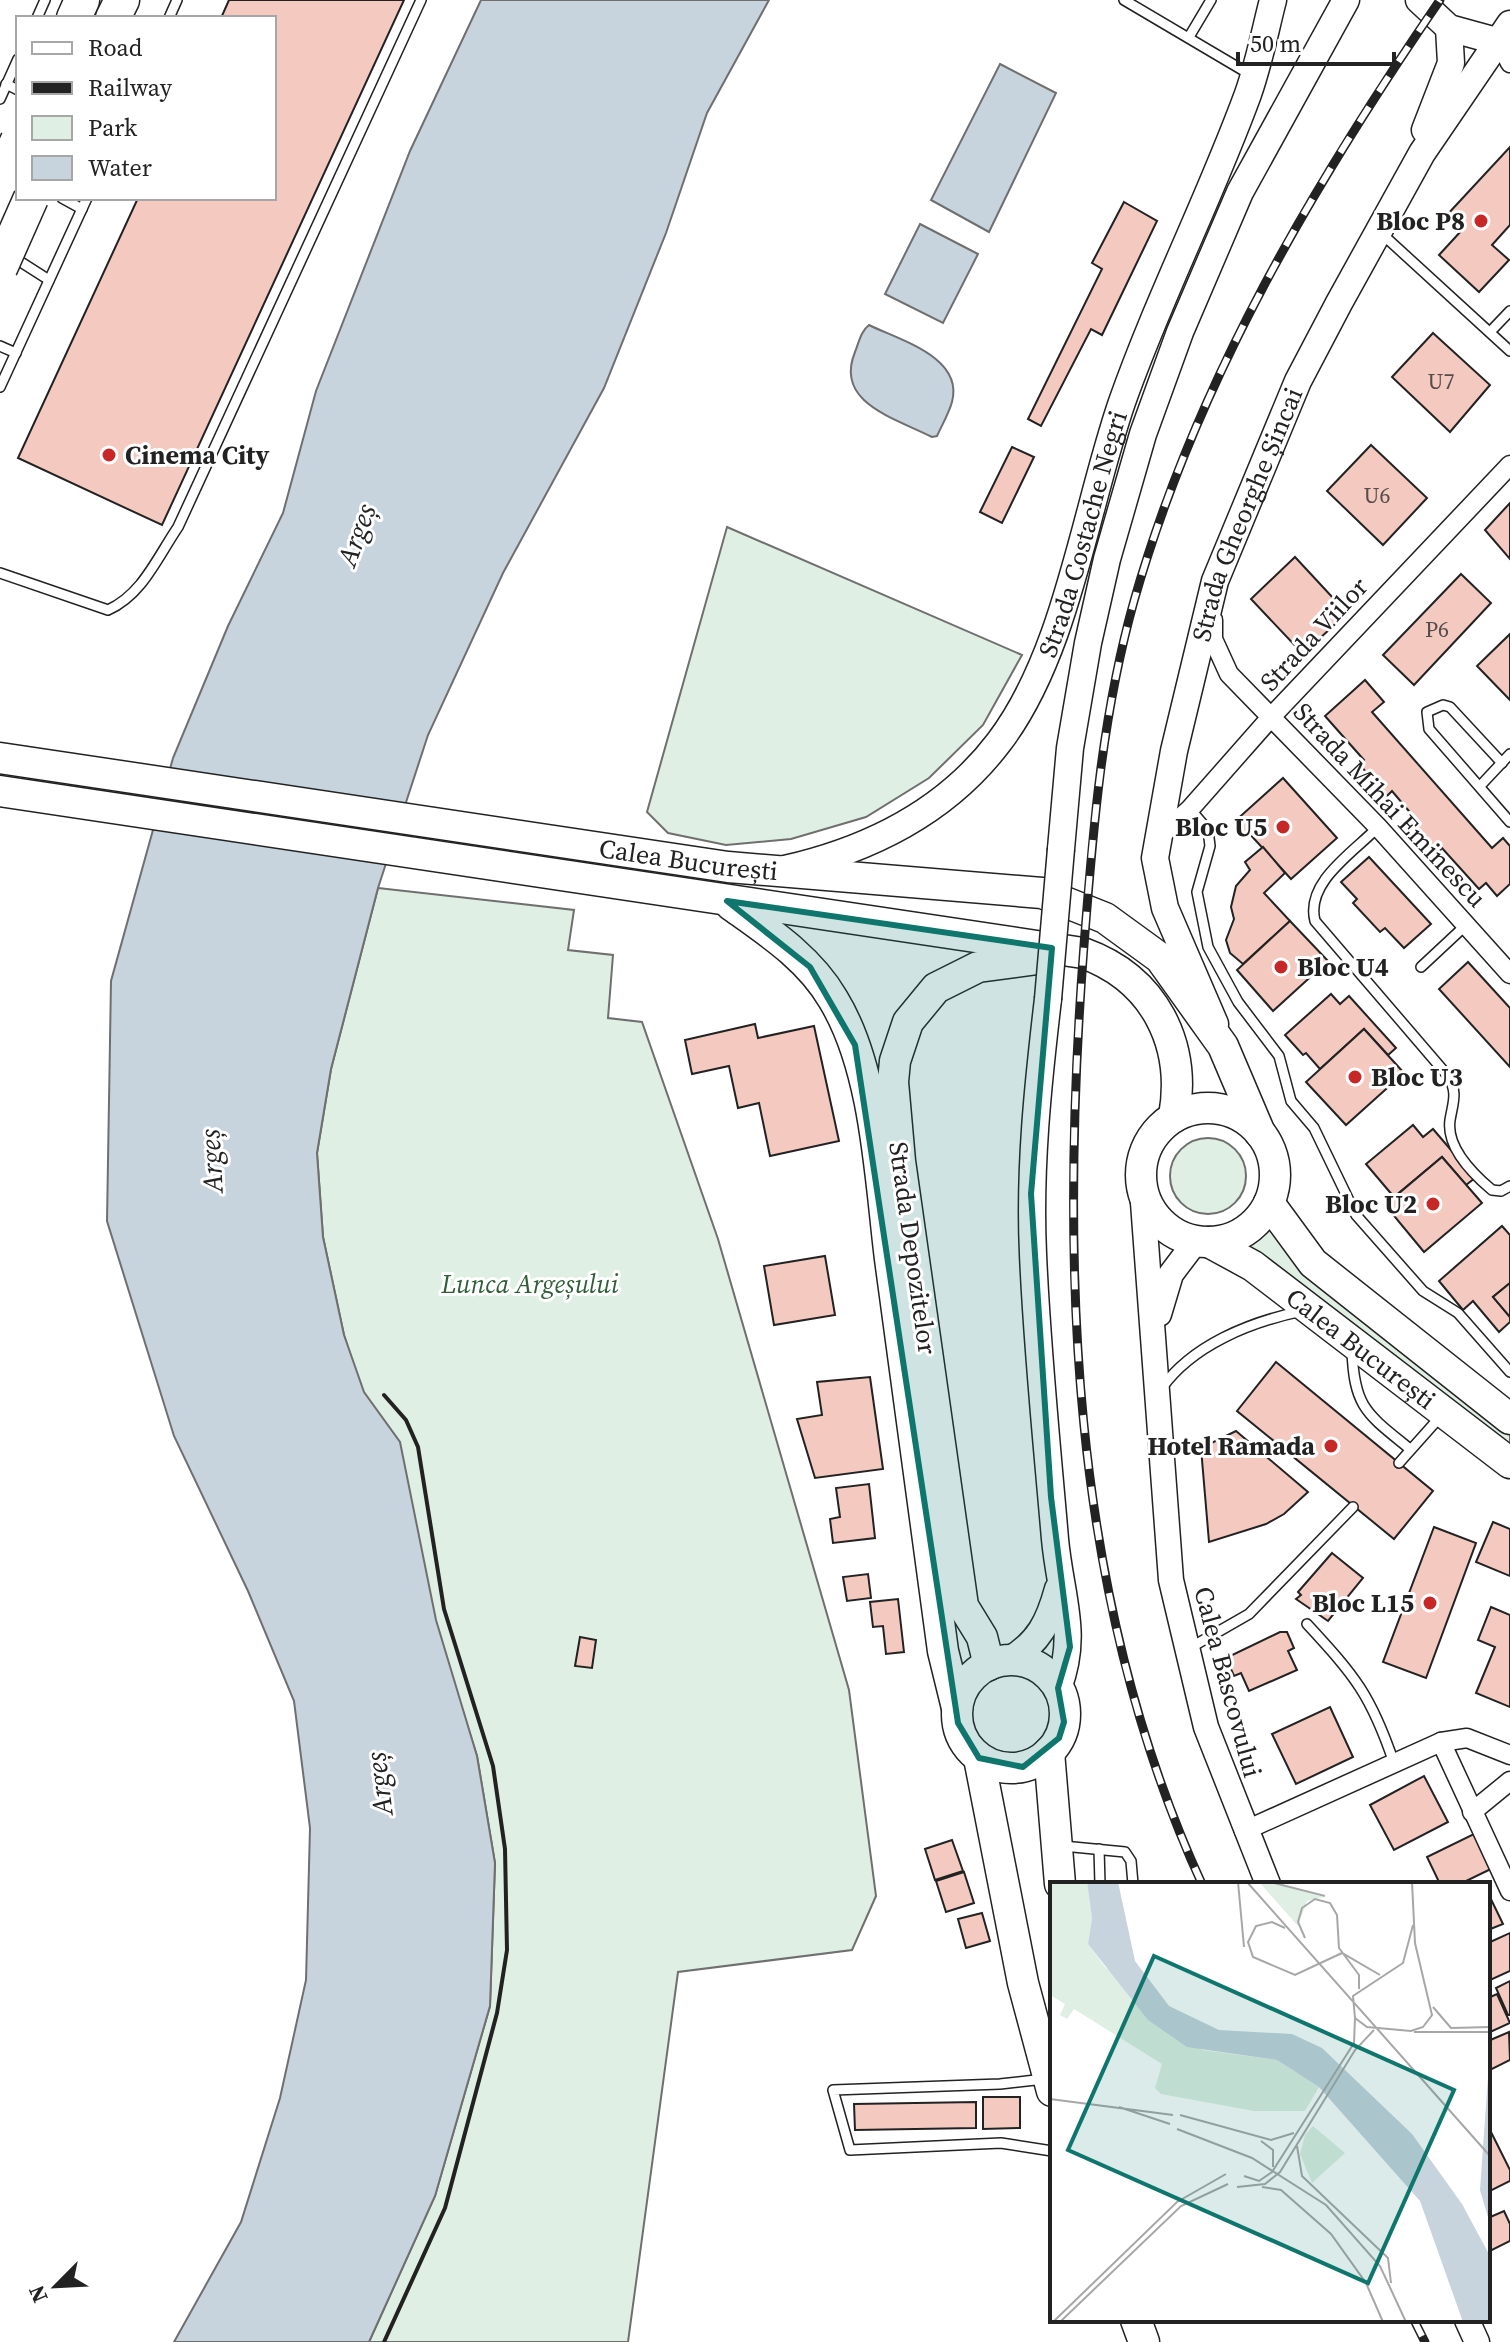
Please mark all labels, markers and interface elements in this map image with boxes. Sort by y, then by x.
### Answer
legend [16,16,276,200]
scale bar [1238,16,1394,66]
text: 50 m [1250,27,1301,60]
text: Road [88,31,143,64]
text: Railway [88,71,173,104]
text: Park [88,111,138,144]
text: Water [88,151,152,184]
place label: Bloc P8 [1376,203,1465,239]
marker: Bloc P8 [1472,212,1490,230]
house number: U7 [1428,366,1455,396]
street label: Strada Gheorghe Șincai [1183,382,1311,645]
street label: Strada Costache Negri [1029,406,1136,662]
place label: Cinema City [125,437,270,473]
marker: Cinema City [100,446,118,464]
house number: U6 [1364,480,1391,510]
water label: Argeș [327,498,385,573]
street label: Strada Viilor [1252,569,1376,699]
house number: P6 [1425,614,1449,644]
street label: Strada Mihai Eminescu [1285,695,1495,915]
place label: Bloc U5 [1175,809,1267,845]
marker: Bloc U5 [1274,818,1292,836]
street label: Calea București [597,830,779,889]
place label: Bloc U4 [1297,949,1389,985]
marker: Bloc U4 [1272,958,1290,976]
place label: Bloc U3 [1371,1059,1463,1095]
marker: Bloc U3 [1346,1068,1364,1086]
water label: Argeș [190,1127,232,1196]
street label: Strada Depozitelor [880,1139,946,1357]
place label: Bloc U2 [1325,1186,1417,1222]
marker: Bloc U2 [1424,1195,1442,1213]
park label: Lunca Argeșului [440,1266,619,1302]
street label: Calea București [1279,1280,1443,1418]
place label: Hotel Ramada [1147,1428,1315,1464]
marker: Hotel Ramada [1322,1437,1340,1455]
street label: Calea Bascovului [1185,1583,1271,1781]
place label: Bloc L15 [1312,1585,1414,1621]
marker: Bloc L15 [1421,1594,1439,1612]
water label: Argeș [356,1749,402,1820]
inset map [1050,1882,1490,2322]
north arrow [16,2246,96,2326]
text: N [21,2281,55,2308]

